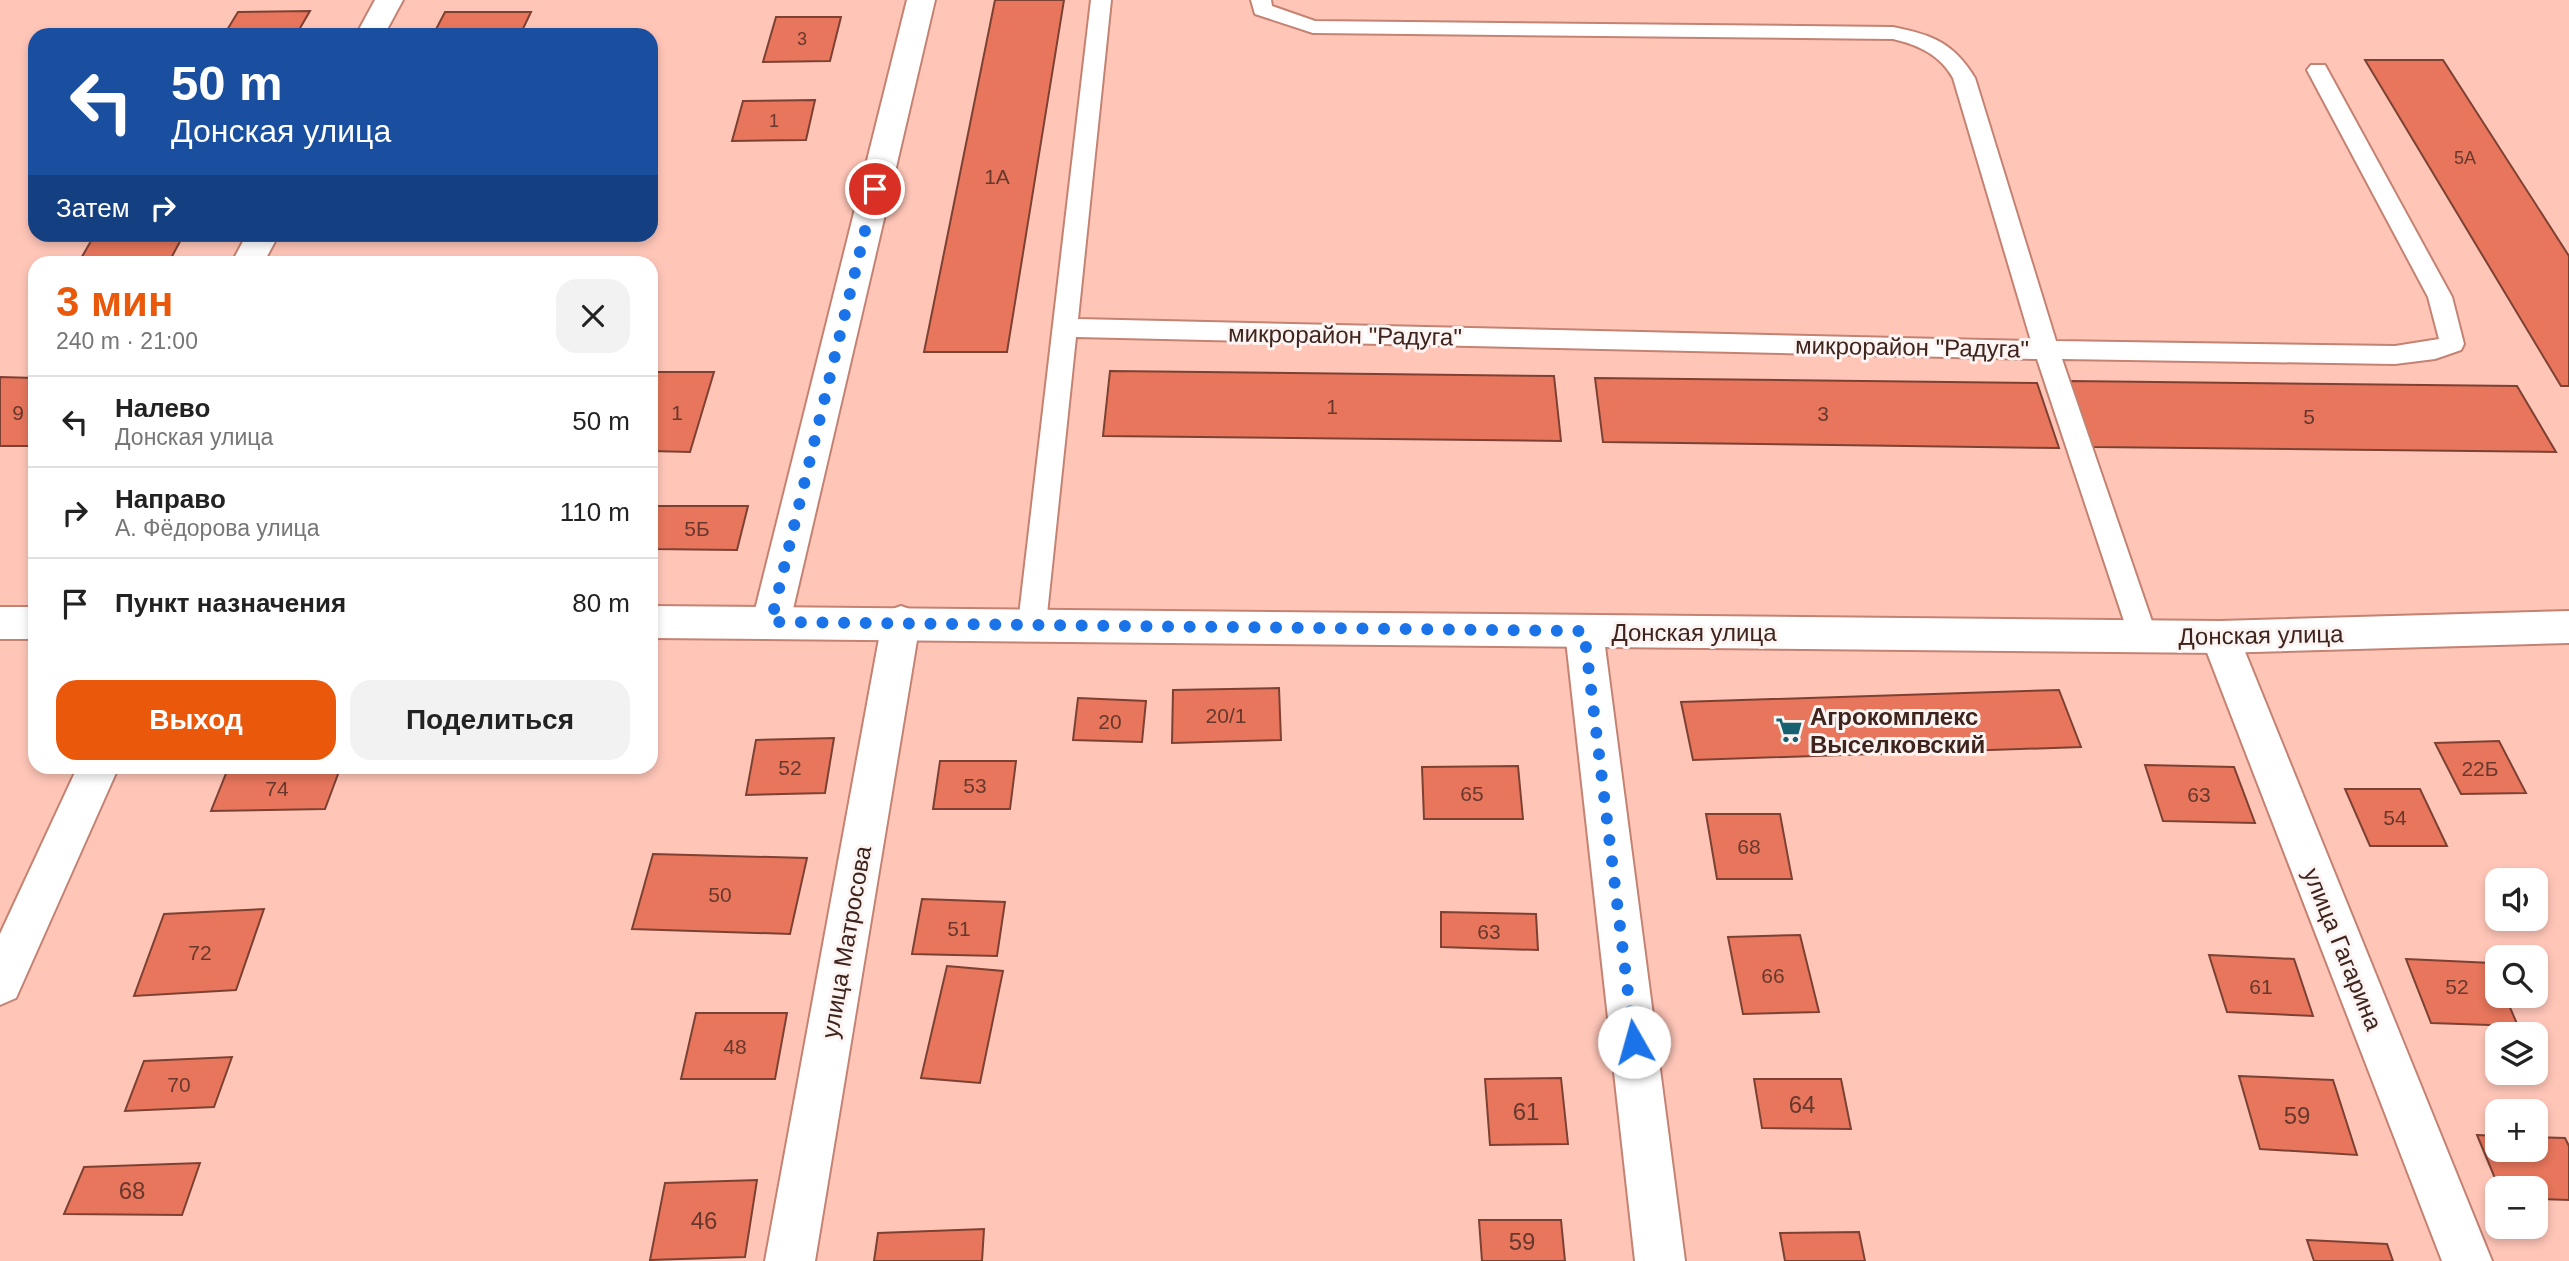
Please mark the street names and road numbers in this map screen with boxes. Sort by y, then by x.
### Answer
street label: микрорайон "Радуга" [1228,319,1462,351]
street label: микрорайон "Радуга" [1795,331,2029,363]
street label: Донская улица [1611,619,1777,646]
street label: Донская улица [2178,620,2344,650]
street label: улица Матросова [816,843,876,1040]
street label: улица Гагарина [2298,864,2388,1035]

